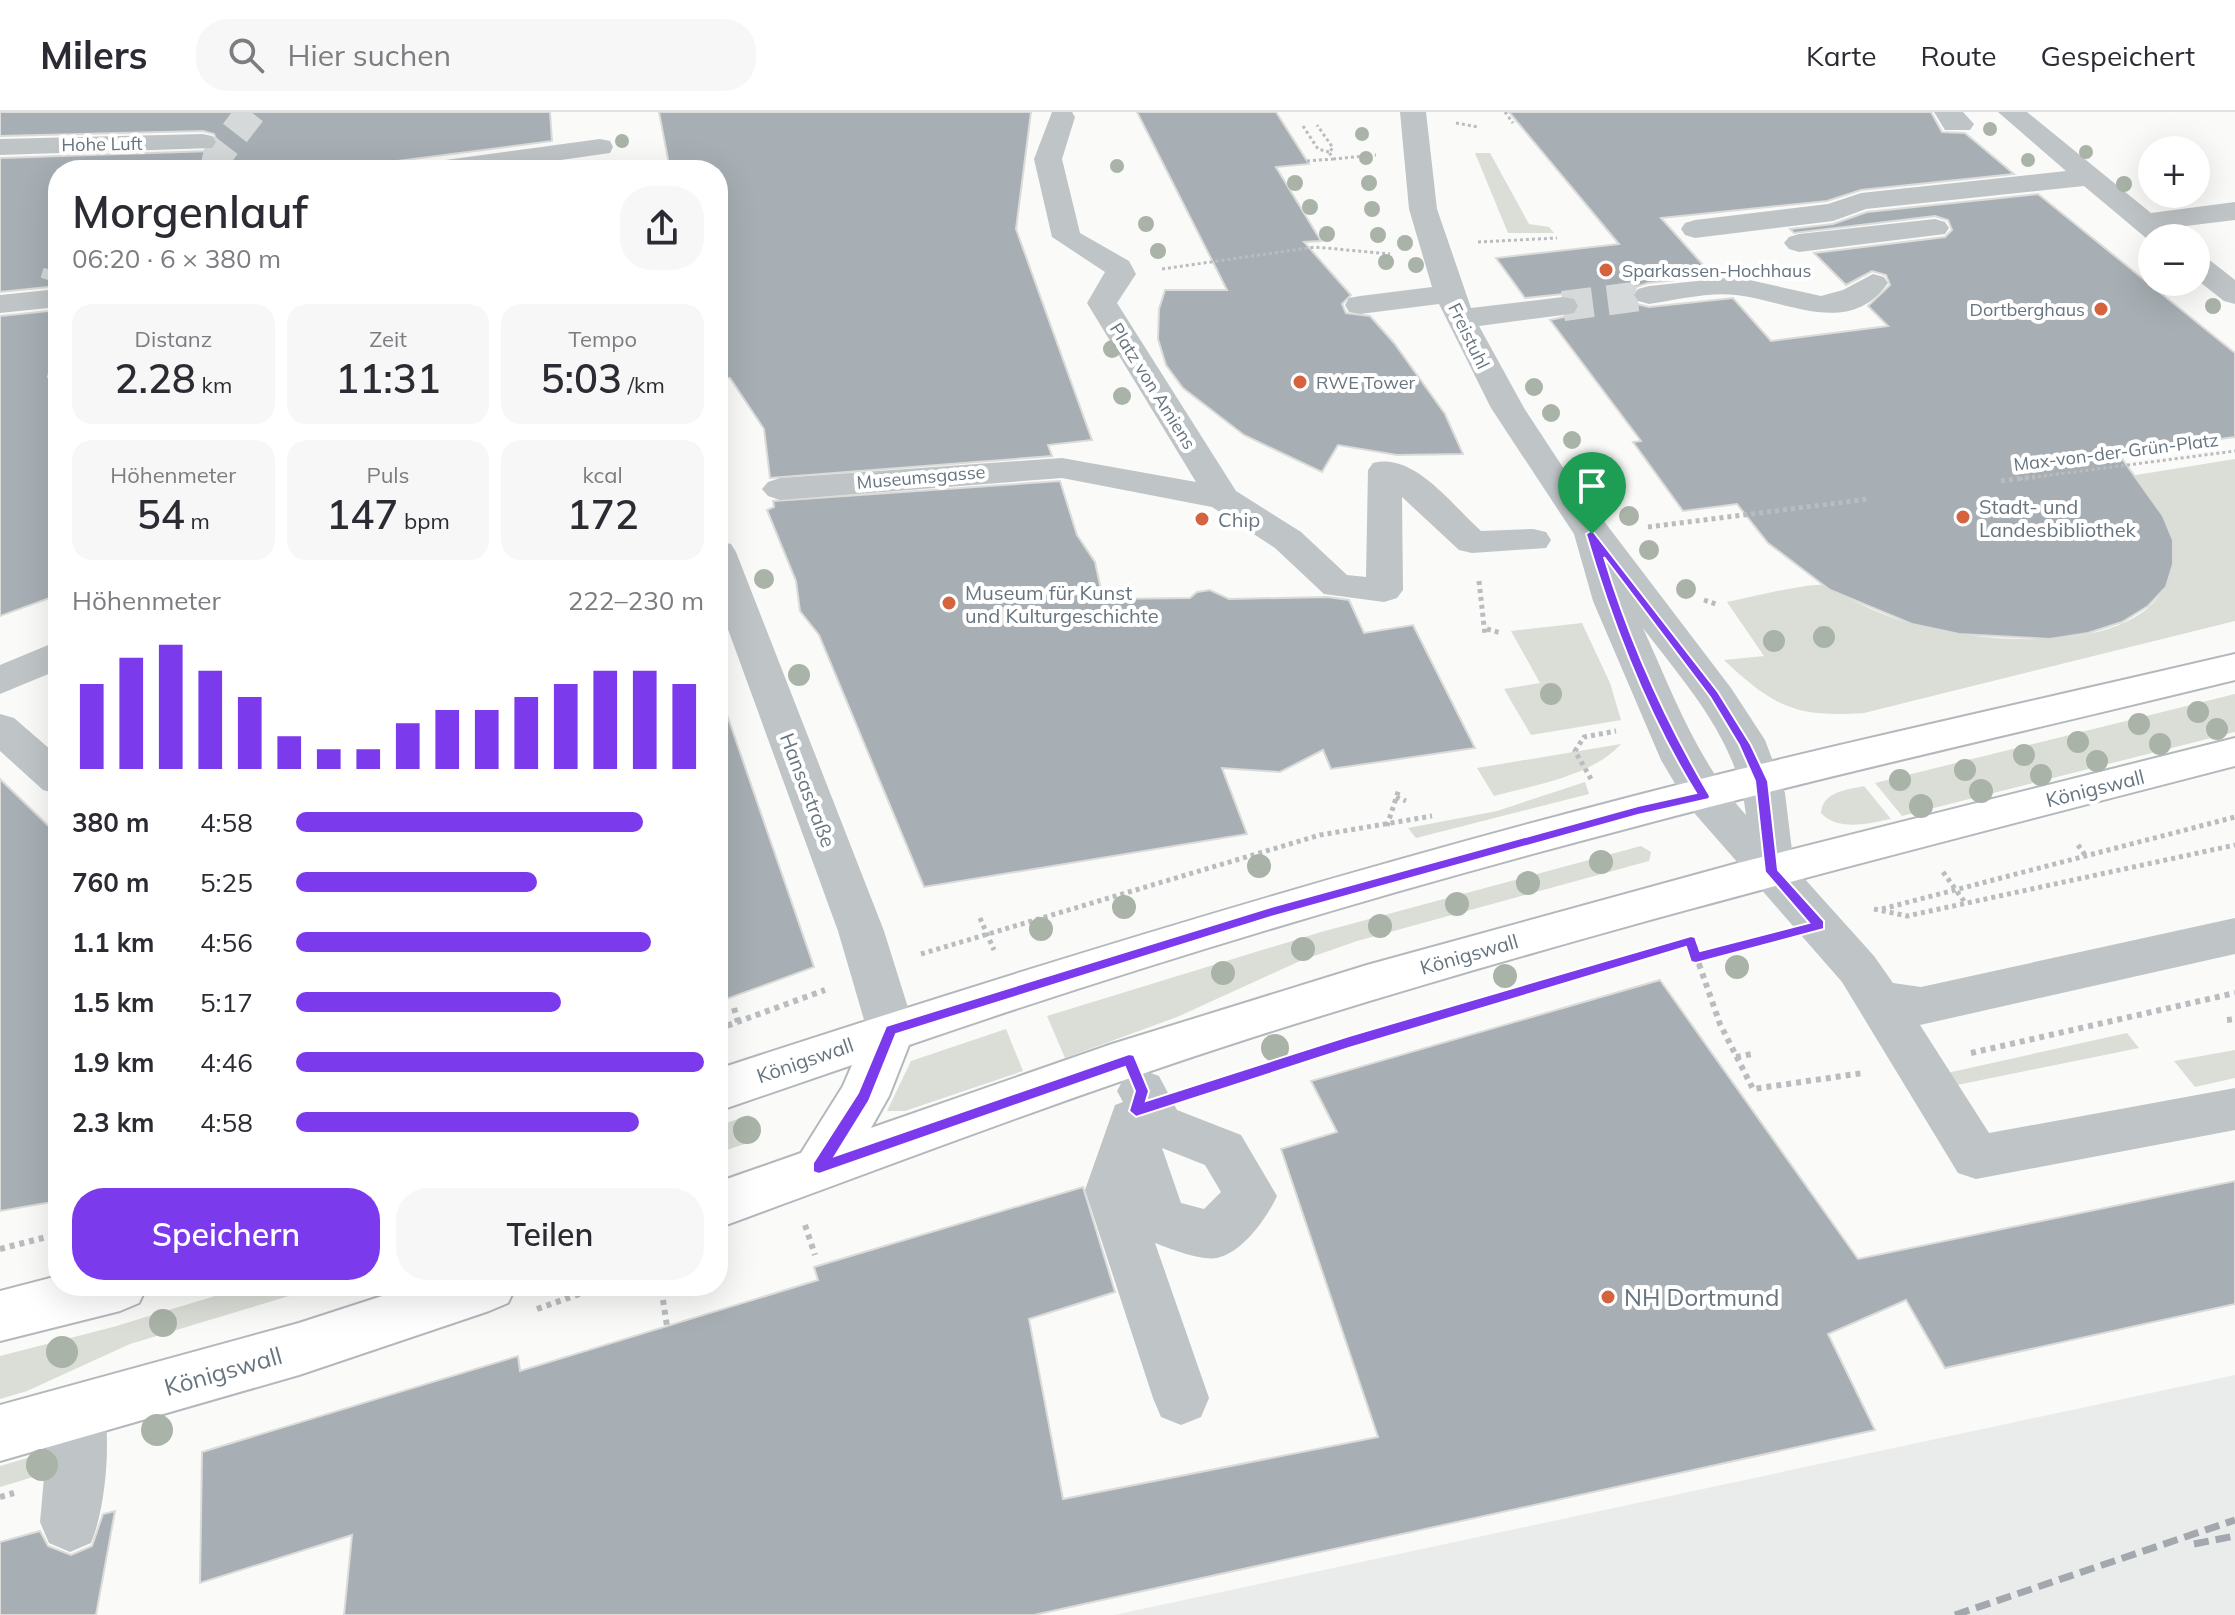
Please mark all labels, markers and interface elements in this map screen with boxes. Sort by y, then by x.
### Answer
search box [196,19,756,91]
text: Milers [40,31,148,79]
icon: search [224,33,268,77]
text: Hier suchen [288,36,451,74]
text: Karte [1806,38,1876,73]
text: Route [1920,38,1997,73]
text: Gespeichert [2041,38,2195,73]
street label: Hohe Luft [61,132,143,156]
map controls [2138,136,2210,296]
button: + [2138,136,2210,208]
text: Morgenlauf [72,184,308,239]
button: share [620,186,704,270]
button: − [2138,224,2210,296]
text: 06:20 · 6 × 380 m [72,242,281,275]
place label: Sparkassen-Hochhaus [1622,259,1811,282]
marker: Sparkassen-Hochhaus [1597,261,1615,279]
place label: Dortberghaus [1969,298,2085,321]
street label: Freistuhl [1443,299,1495,373]
marker: Dortberghaus [2092,300,2110,318]
street label: Platz von Amiens [1105,319,1201,454]
text: Distanz [134,325,212,353]
text: Zeit [369,325,407,353]
text: Tempo [568,325,637,353]
text: 2.28 [114,353,196,403]
text: 11:31 [335,353,441,403]
text: 5:03 [541,353,622,403]
text: km [196,371,232,399]
text: /km [622,371,665,399]
place label: RWE Tower [1316,371,1415,394]
marker: RWE Tower [1291,373,1309,391]
street label: Max-von-der-Grün-Platz [2012,428,2220,476]
pin [1558,452,1626,534]
street label: Museumsgasse [856,460,986,494]
text: Höhenmeter [110,461,236,489]
text: Puls [366,461,410,489]
text: kcal [583,461,623,489]
icon: arrive [1570,464,1614,508]
text: 54 [137,489,185,539]
text: 147 [326,489,398,539]
text: 172 [567,489,639,539]
place label: Stadt- und Landesbibliothek [1979,494,2137,542]
text: m [185,507,210,535]
text: bpm [398,507,450,535]
place label: Chip [1218,507,1260,532]
marker: Stadt- und Landesbibliothek [1954,508,1972,526]
marker: Chip [1193,510,1211,528]
place label: Museum für Kunst und Kulturgeschichte [965,580,1159,628]
text: Höhenmeter [72,584,221,617]
text: 222–230 m [568,584,704,617]
marker: Museum für Kunst und Kulturgeschichte [940,594,958,612]
street label: Hansastraße [775,729,841,851]
street label: Königswall [2043,764,2147,812]
text: 380 m [72,806,149,839]
text: 4:58 [200,806,253,839]
text: 760 m [72,866,149,899]
text: 5:25 [200,866,253,899]
text: 1.1 km [72,926,155,959]
text: 4:56 [200,926,253,959]
street label: Königswall [1417,928,1521,980]
text: 1.5 km [72,986,155,1019]
text: 5:17 [200,986,253,1019]
street label: Königswall [753,1032,857,1088]
text: 1.9 km [72,1046,155,1079]
text: 4:46 [200,1046,253,1079]
text: 2.3 km [72,1106,155,1139]
text: 4:58 [200,1106,253,1139]
button: Speichern [72,1188,380,1280]
button: Teilen [396,1188,704,1280]
place label: NH Dortmund [1624,1282,1779,1312]
marker: NH Dortmund [1599,1288,1617,1306]
street label: Königswall [161,1340,285,1402]

